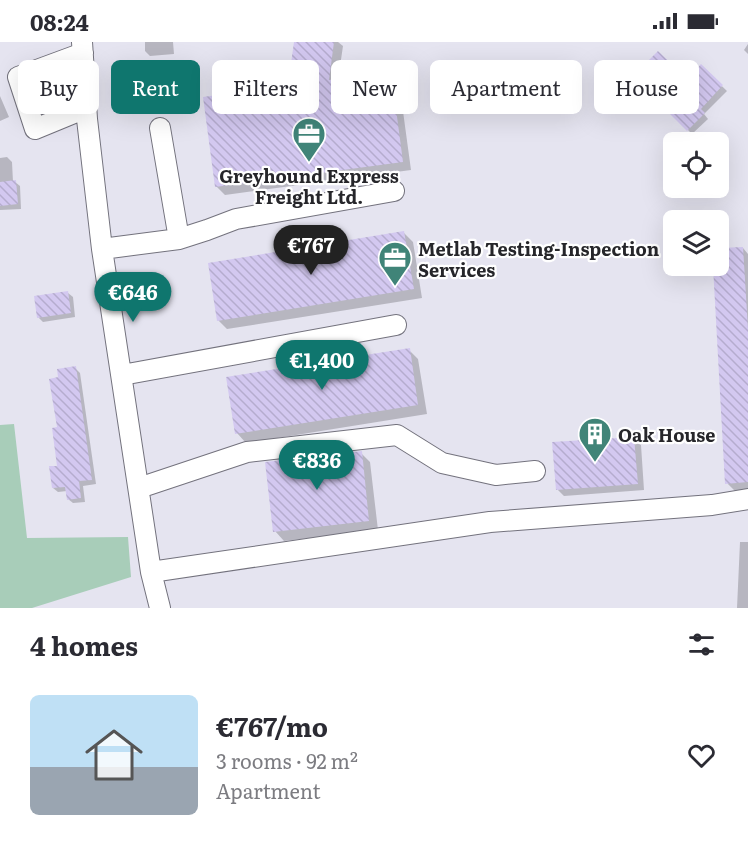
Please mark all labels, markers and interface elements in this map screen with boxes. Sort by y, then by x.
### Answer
text: 08:24 [30,5,89,38]
chip: Buy [18,60,99,114]
chip: Rent [111,60,200,114]
chip: Filters [212,60,319,114]
chip: New [331,60,418,114]
chip: Apartment [430,60,582,114]
chip: House [594,60,699,114]
office icon: Greyhound Express Freight Ltd. [291,116,327,163]
map controls [663,132,729,276]
button: locate [663,132,729,198]
place label: Greyhound Express Freight Ltd. [219,162,399,210]
button: layers [663,210,729,276]
pin: €767 [275,225,347,276]
text: €767 [288,229,334,259]
place label: Metlab Testing-Inspection Services [418,235,660,283]
office icon: Metlab Testing-Inspection Services [377,240,413,287]
pin: €646 [97,272,169,323]
text: €646 [108,276,158,306]
pin: €1,400 [273,340,371,391]
text: €1,400 [290,344,354,374]
building icon: Oak House [577,416,613,463]
place label: Oak House [618,421,716,448]
pin: €836 [281,440,353,491]
text: €836 [293,444,341,474]
text: 4 homes [30,625,138,664]
icon: filters [685,628,718,661]
text: €767/mo [216,706,328,745]
icon: home [78,719,150,791]
icon: heart [685,739,718,772]
text: 3 rooms · 92 m² [216,745,358,775]
text: Apartment [216,775,321,805]

